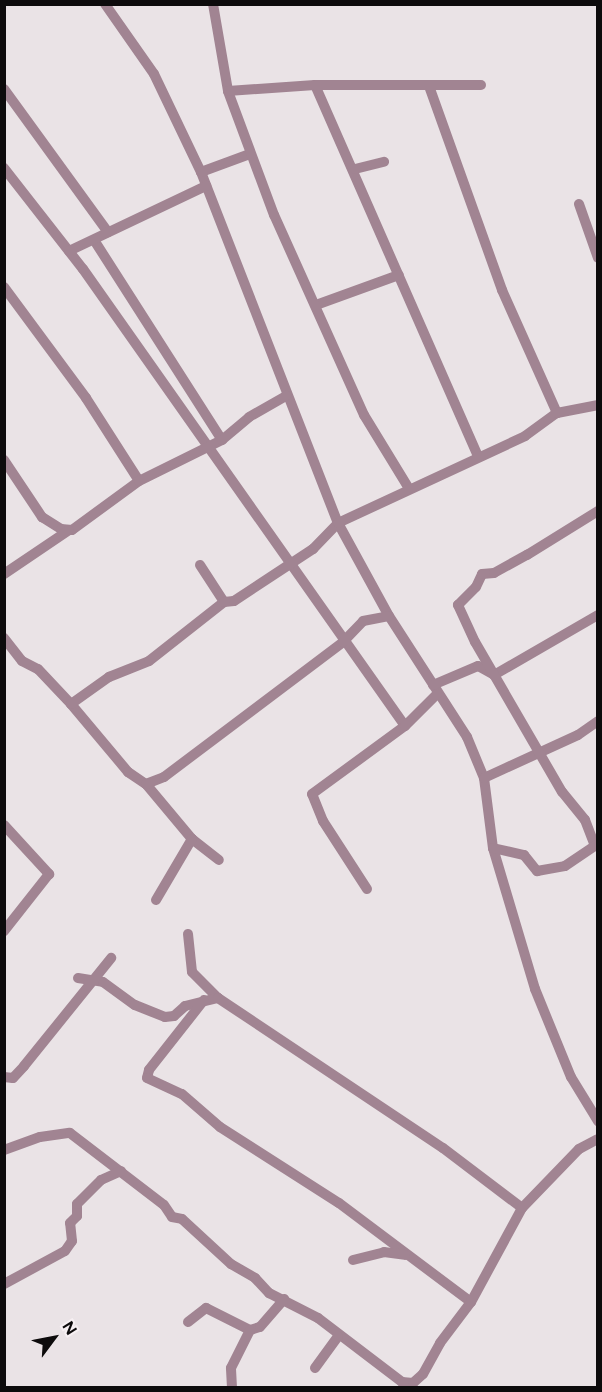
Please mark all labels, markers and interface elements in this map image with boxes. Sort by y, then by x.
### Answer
north arrow [24,1308,84,1368]
text: N [58,1318,81,1338]

